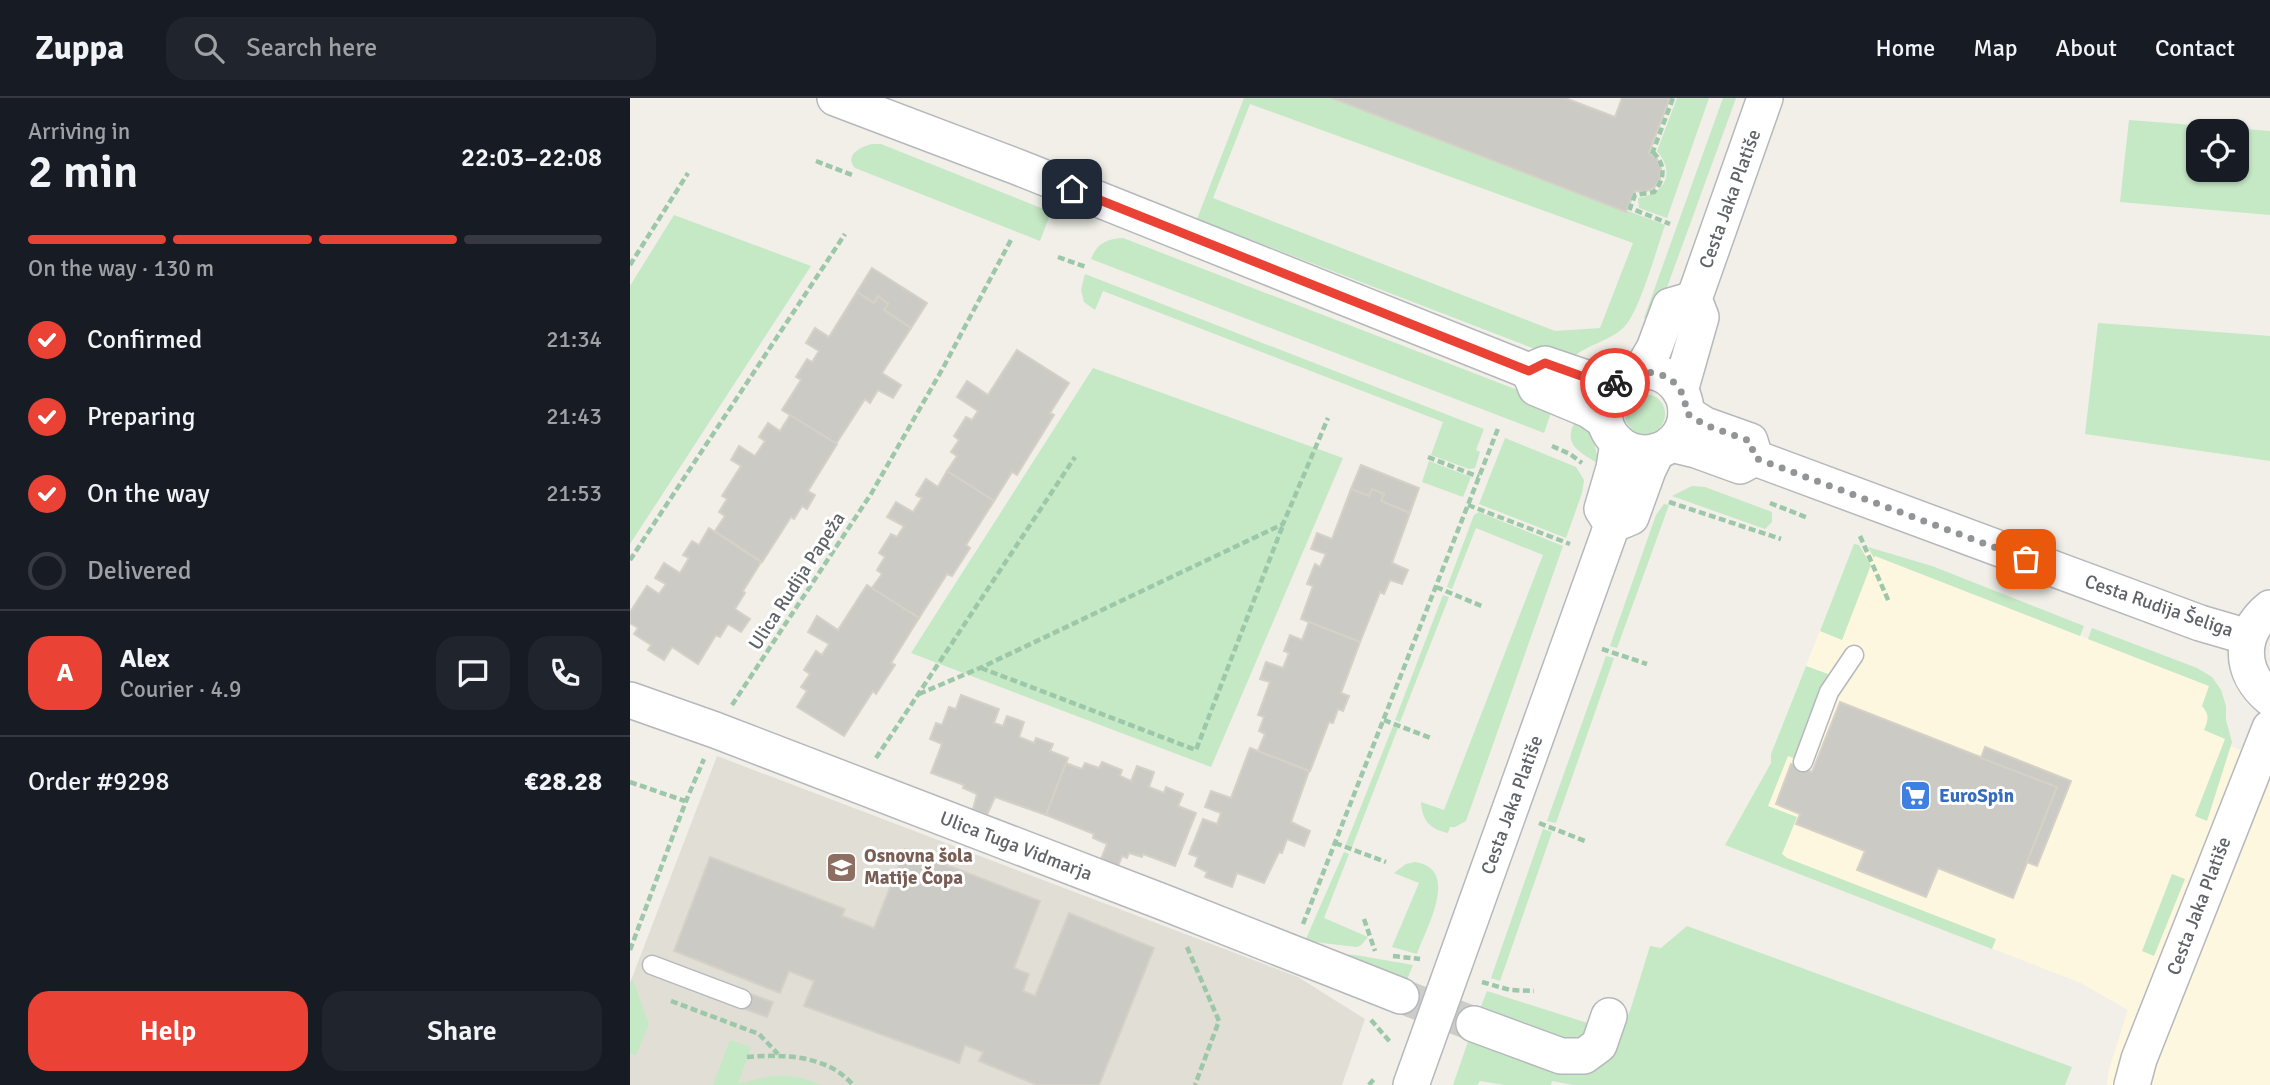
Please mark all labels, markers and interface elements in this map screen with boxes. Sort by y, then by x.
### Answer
search box [166,17,656,80]
text: Zuppa [35,28,124,69]
icon: search [190,29,228,67]
text: Search here [246,32,377,64]
text: Home [1875,33,1935,63]
text: Map [1973,33,2018,63]
text: About [2056,33,2117,63]
text: Contact [2155,33,2235,63]
text: Arriving in [28,117,130,146]
map controls [2186,119,2249,182]
button: locate [2186,119,2249,182]
street label: Cesta Jaka Platiše [1694,126,1766,272]
text: 22:03–22:08 [461,142,602,174]
text: 2 min [28,144,138,200]
pin [1042,159,1102,219]
icon: home [1053,170,1091,208]
text: On the way · 130 m [28,254,214,283]
icon: check [28,321,66,359]
text: Confirmed [87,324,202,356]
text: 21:34 [546,325,602,354]
courier [1580,348,1650,418]
icon: bike [1596,364,1634,402]
icon: check [28,398,66,436]
text: Preparing [87,401,195,433]
text: 21:43 [546,402,602,431]
icon: check [28,475,66,513]
text: On the way [87,478,210,510]
text: 21:53 [546,479,602,508]
street label: Ulica Rudija Papeža [744,508,850,654]
pin [1996,529,2056,589]
icon: bag [2007,540,2045,578]
text: Delivered [87,555,192,587]
street label: Cesta Rudija Šeliga [2082,568,2237,643]
button: chat [436,636,510,710]
button: phone [528,636,602,710]
text: Alex [120,643,170,675]
text: A [57,657,73,689]
text: Courier · 4.9 [120,675,241,704]
street label: Cesta Jaka Platiše [1476,732,1548,878]
text: Order #9298 [28,766,169,798]
text: €28.28 [524,766,602,798]
supermarket icon: EuroSpin [1899,779,1933,813]
place label: EuroSpin [1939,784,2014,808]
street label: Ulica Tuga Vidmarja [936,806,1096,886]
street label: Cesta Jaka Platiše [2162,833,2236,979]
place label: Osnovna šola Matije Čopa [864,844,973,890]
school or university icon: Osnovna šola Matije Čopa [824,850,858,884]
button: Help [28,991,308,1071]
button: Share [322,991,602,1071]

